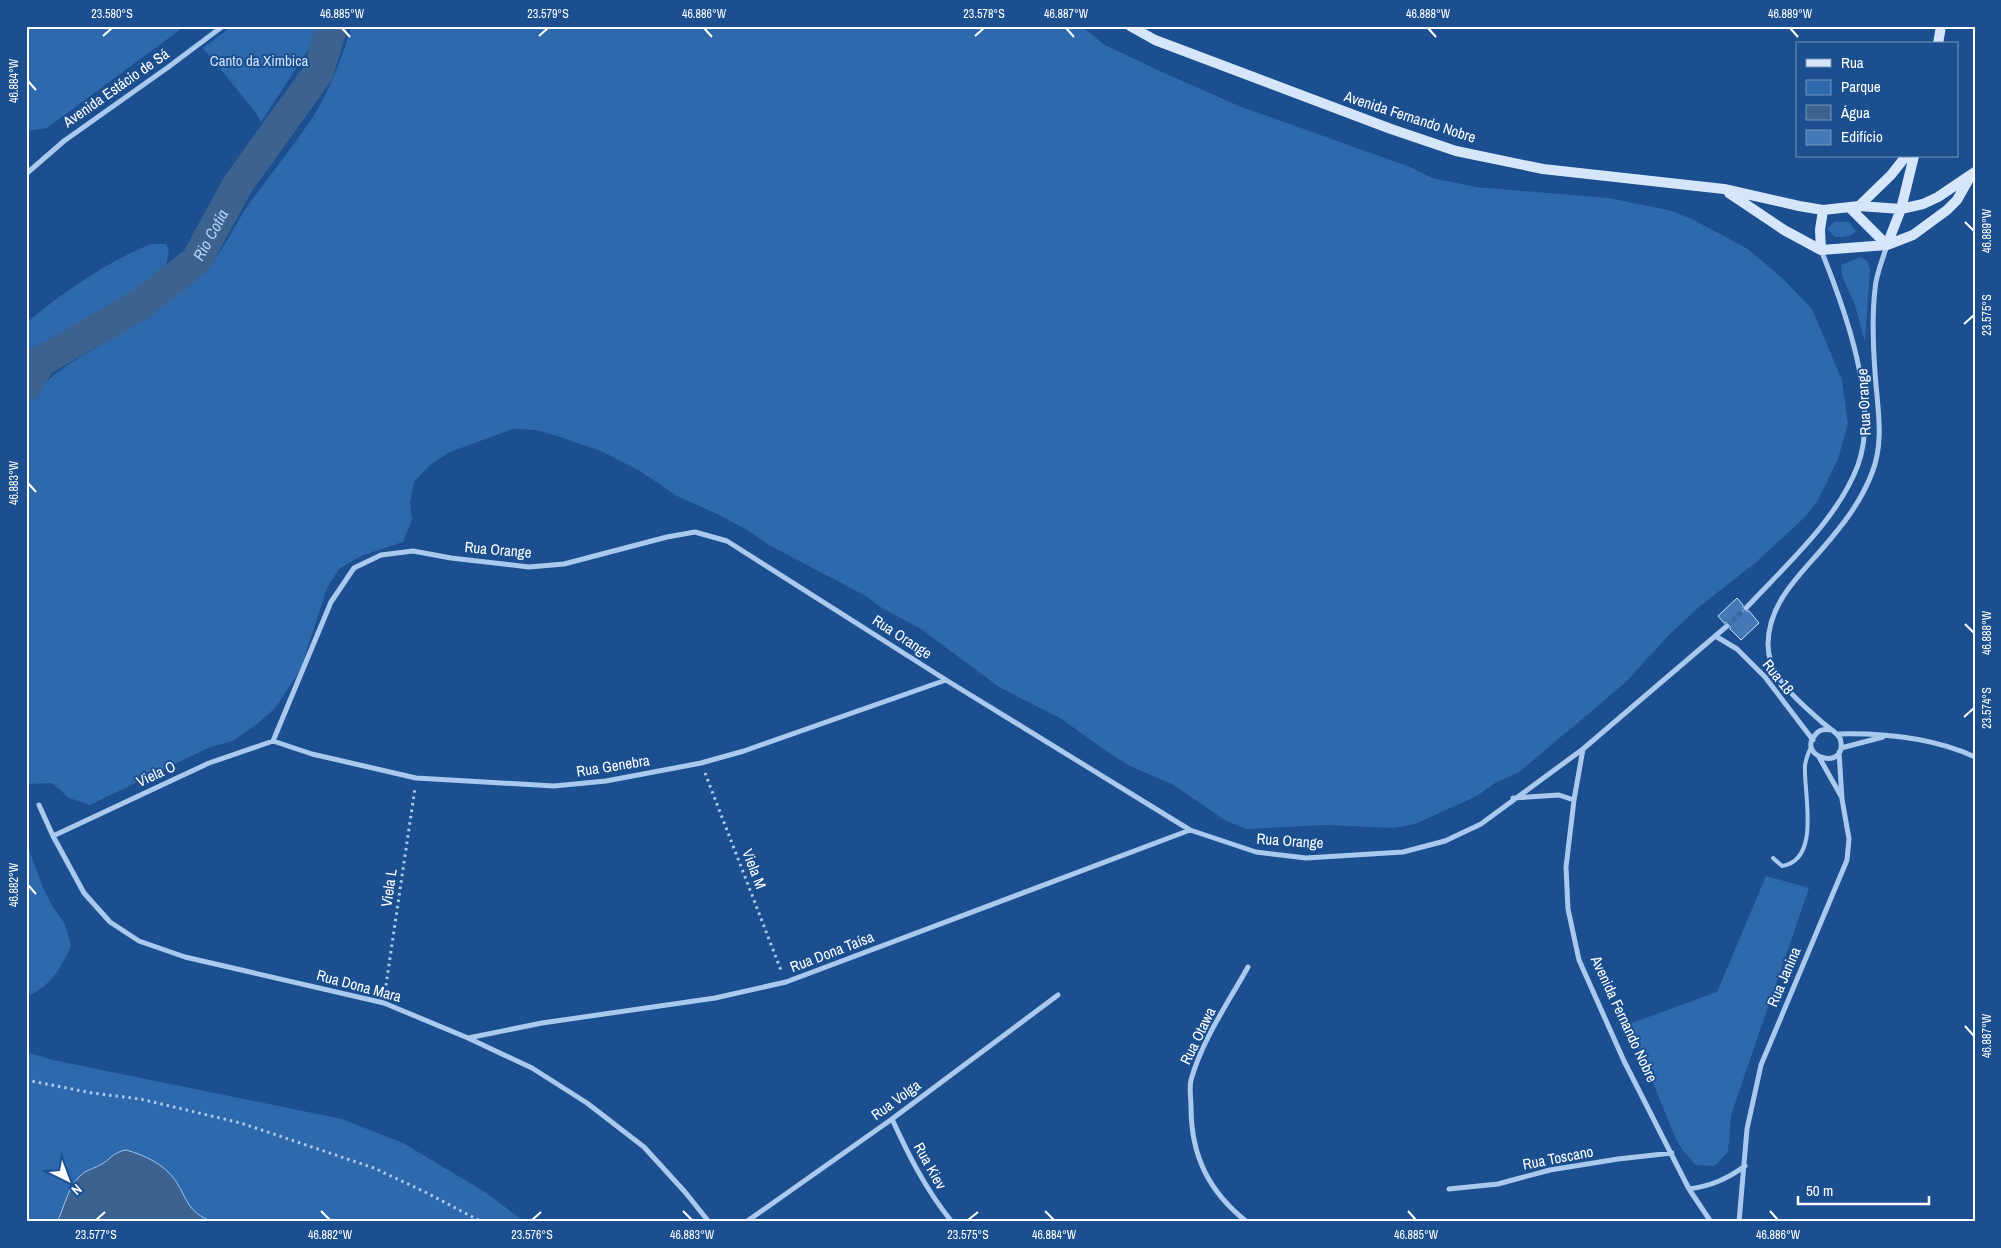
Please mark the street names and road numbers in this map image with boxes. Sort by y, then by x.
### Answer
street label: Avenida Estácio de Sá [58,43,173,133]
street label: Avenida Fernando Nobre [1341,85,1479,148]
street label: Rua Orange [1851,368,1876,436]
street label: Rua Orange [464,536,532,563]
street label: Rua Orange [868,610,936,664]
street label: Rua 18 [1758,655,1799,699]
street label: Rua Genebra [575,749,651,782]
street label: Viela O [133,755,179,792]
street label: Rua Orange [1256,828,1324,853]
street label: Viela M [737,846,772,892]
street label: Viela L [375,867,402,908]
street label: Rua Dona Taísa [787,926,877,977]
street label: Rua Janina [1762,944,1806,1010]
street label: Avenida Fernando Nobre [1585,951,1663,1086]
street label: Rua Dona Mara [314,964,404,1007]
street label: Rua Otawa [1175,1003,1221,1068]
street label: Rua Volga [867,1074,925,1125]
street label: Rua Kiev [909,1139,952,1194]
street label: Rua Toscano [1521,1140,1595,1175]

